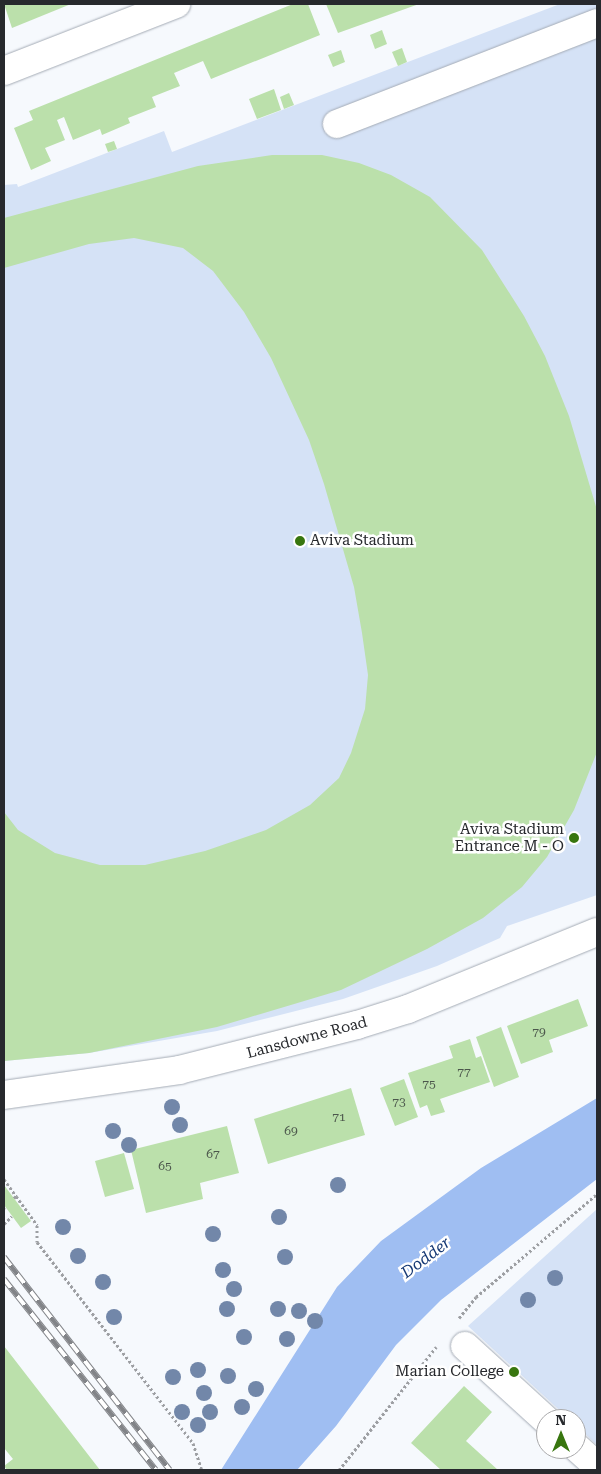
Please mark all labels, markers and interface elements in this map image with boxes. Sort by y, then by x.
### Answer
place label: Aviva Stadium [310,532,414,550]
marker: Aviva Stadium [294,535,306,547]
place label: Aviva Stadium Entrance M - O [454,820,564,855]
marker: Aviva Stadium Entrance M - O [568,832,580,844]
street label: Lansdowne Road [245,1013,369,1063]
house number: 79 [532,1026,546,1040]
house number: 77 [457,1066,471,1080]
house number: 75 [422,1078,436,1092]
house number: 73 [392,1096,406,1110]
house number: 71 [332,1111,346,1125]
house number: 69 [284,1125,298,1139]
house number: 67 [206,1148,220,1162]
house number: 65 [158,1160,172,1174]
water label: Dodder [398,1233,454,1283]
place label: Marian College [395,1363,504,1381]
marker: Marian College [508,1366,520,1378]
north arrow [536,1409,586,1459]
text: N [556,1412,566,1428]

